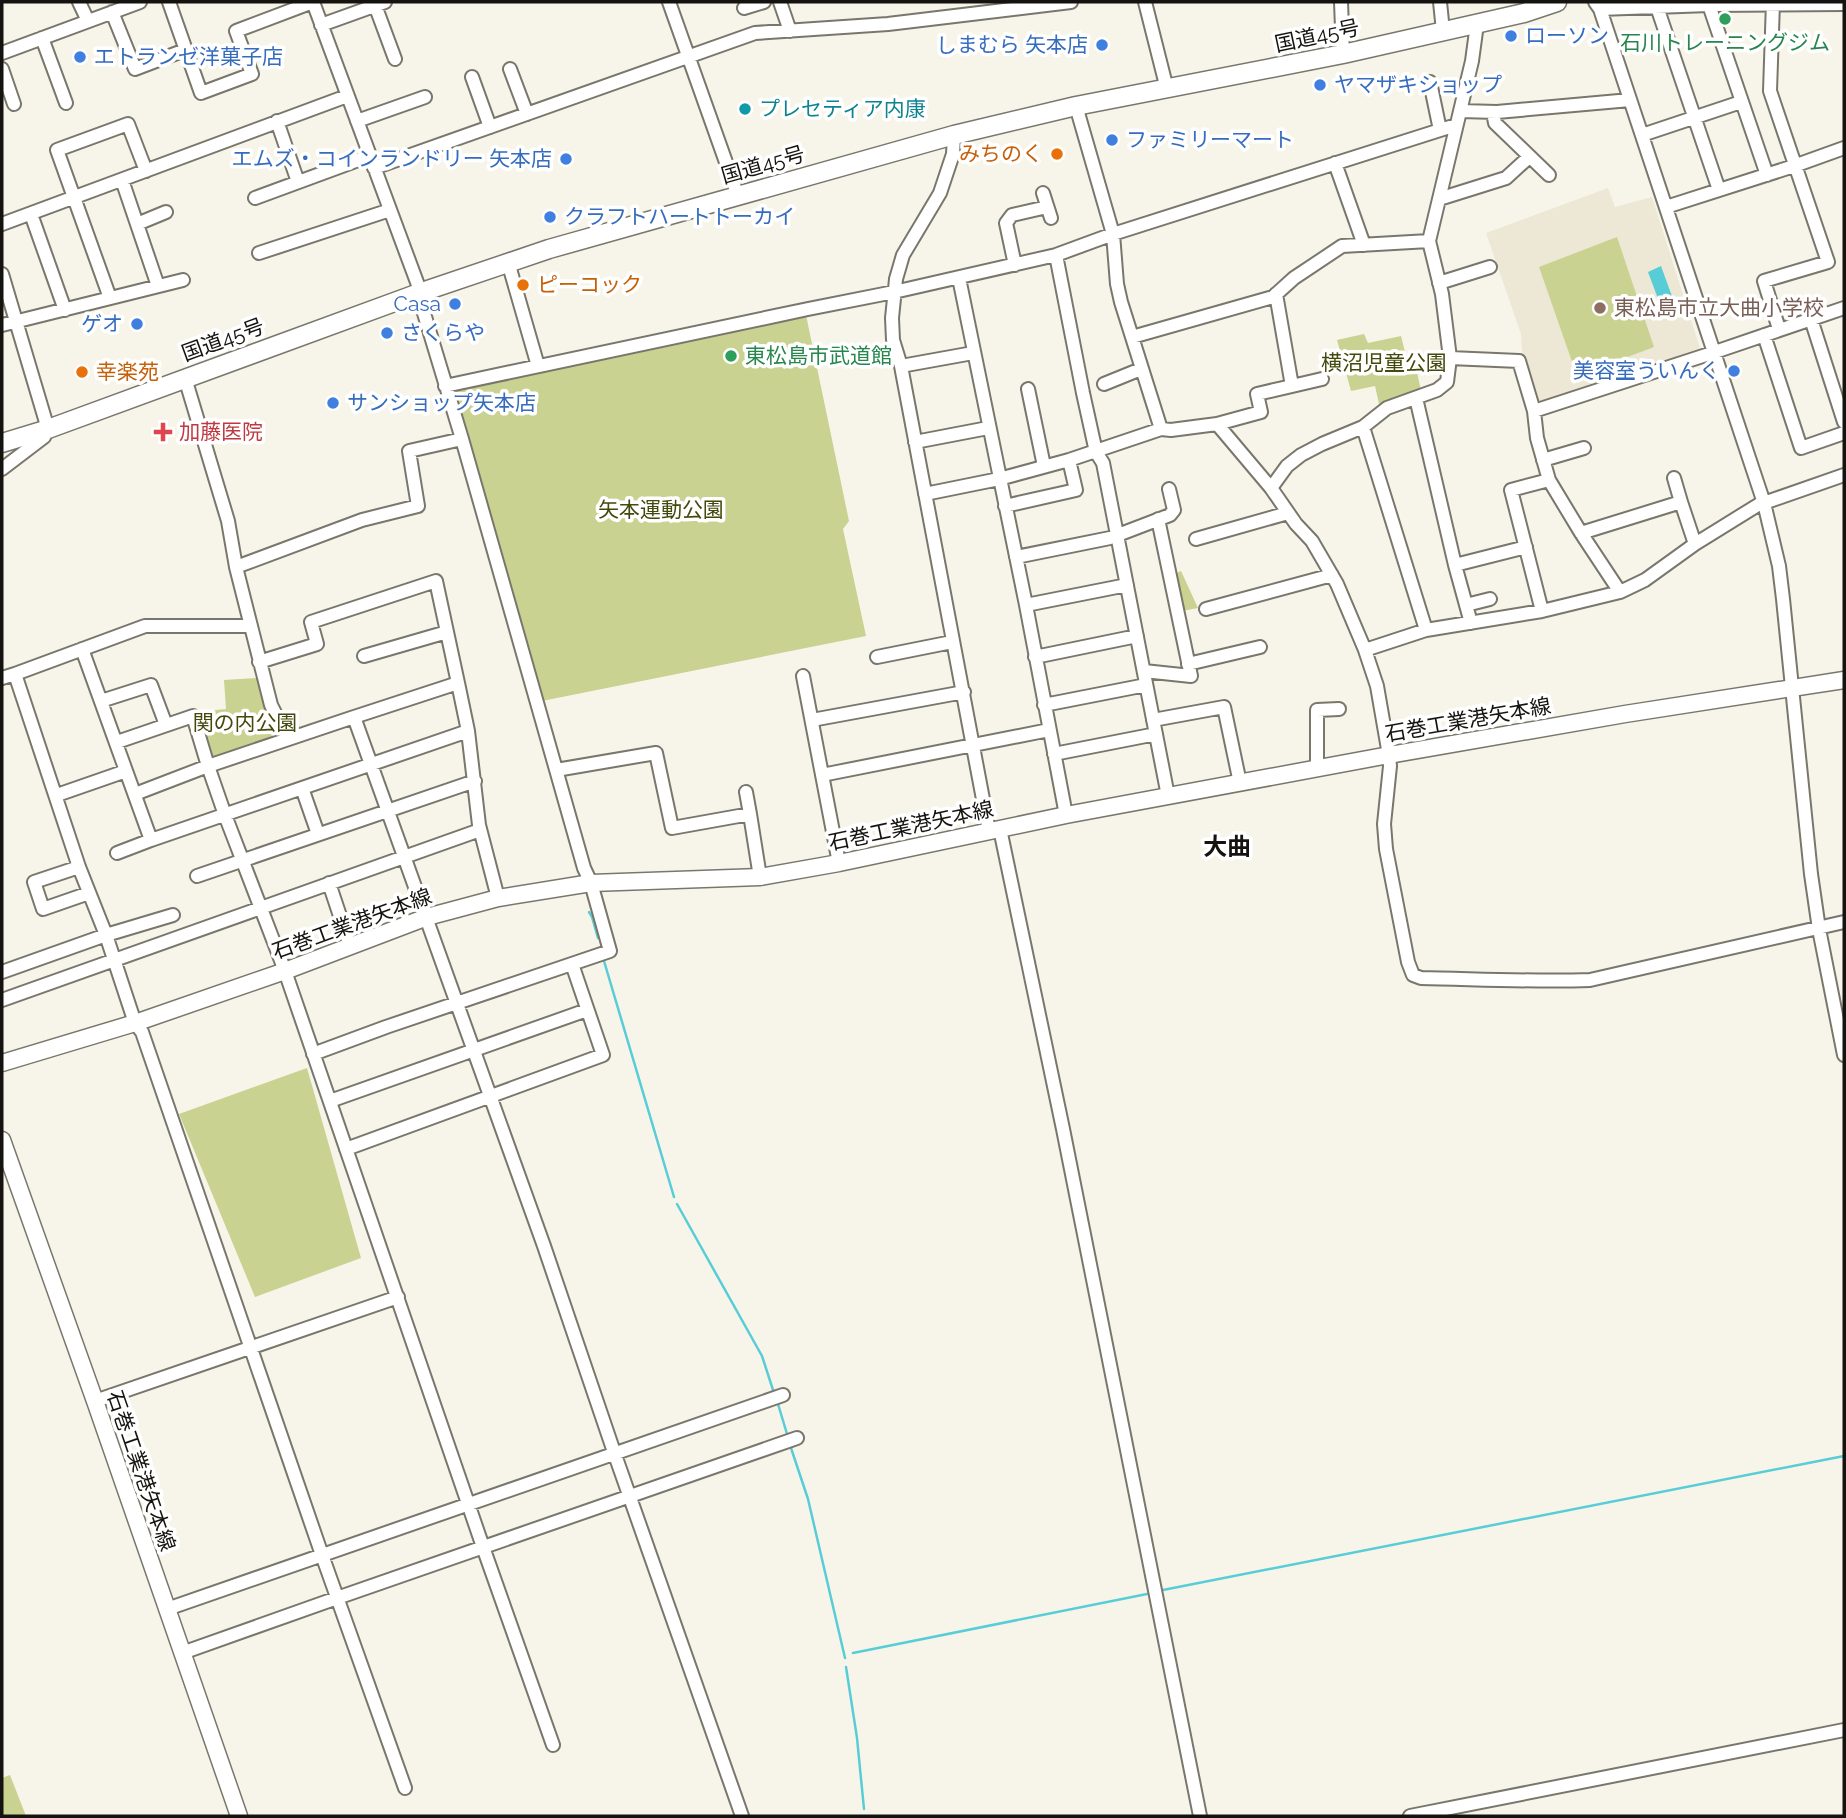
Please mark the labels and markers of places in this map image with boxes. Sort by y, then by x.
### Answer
marker: 石川トレーニングジム [1717,11,1733,27]
place label: ローソン [1525,23,1609,48]
marker: ローソン [1503,28,1519,44]
place label: 石川トレーニングジム [1620,30,1830,55]
place label: しまむら 矢本店 [936,32,1088,57]
marker: しまむら 矢本店 [1094,37,1110,53]
place label: エトランゼ洋菓子店 [94,44,283,69]
marker: エトランゼ洋菓子店 [72,49,88,65]
place label: ヤマザキショップ [1334,72,1502,97]
marker: ヤマザキショップ [1312,77,1328,93]
place label: プレセティア内康 [759,96,926,121]
marker: プレセティア内康 [737,101,753,117]
place label: ファミリーマート [1126,127,1294,152]
marker: ファミリーマート [1104,132,1120,148]
place label: みちのく [959,141,1043,166]
place label: エムズ・コインランドリー 矢本店 [232,146,552,171]
marker: みちのく [1049,146,1065,162]
marker: エムズ・コインランドリー 矢本店 [558,151,574,167]
place label: クラフトハートトーカイ [564,204,795,229]
marker: クラフトハートトーカイ [542,209,558,225]
place label: ピーコック [537,272,642,297]
marker: ピーコック [515,277,531,293]
place label: Casa [394,291,441,316]
place label: 東松島市立大曲小学校 [1614,295,1824,320]
marker: Casa [447,296,463,312]
marker: 東松島市立大曲小学校 [1592,300,1608,316]
place label: ゲオ [81,311,123,336]
marker: ゲオ [129,316,145,332]
place label: さくらや [401,320,485,345]
marker: さくらや [379,325,395,341]
place label: 東松島市武道館 [745,343,892,368]
marker: 東松島市武道館 [723,348,739,364]
place label: 美容室ういんく [1573,358,1720,383]
place label: 幸楽苑 [96,359,159,384]
marker: 美容室ういんく [1726,363,1742,379]
marker: 幸楽苑 [74,364,90,380]
place label: サンショップ矢本店 [347,390,536,415]
marker: サンショップ矢本店 [325,395,341,411]
place label: 加藤医院 [179,419,263,444]
marker: 加藤医院 [153,422,173,442]

